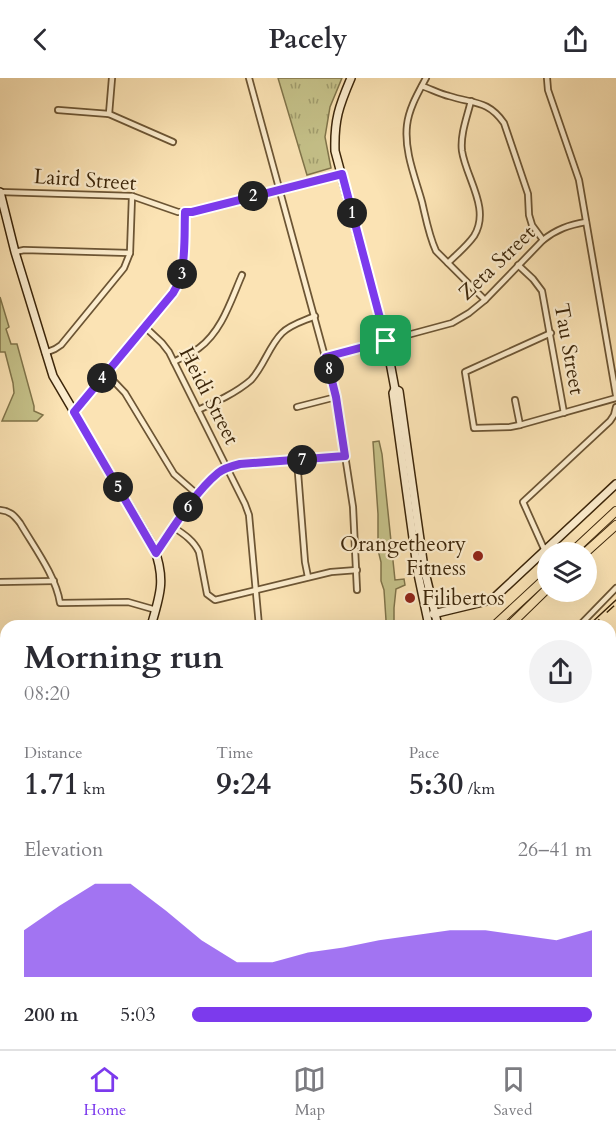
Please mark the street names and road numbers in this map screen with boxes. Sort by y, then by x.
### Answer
street label: Laird Street [33,162,138,198]
street label: Zeta Street [452,219,542,307]
street label: Tau Street [547,301,591,397]
street label: Heidi Street [172,342,246,450]

